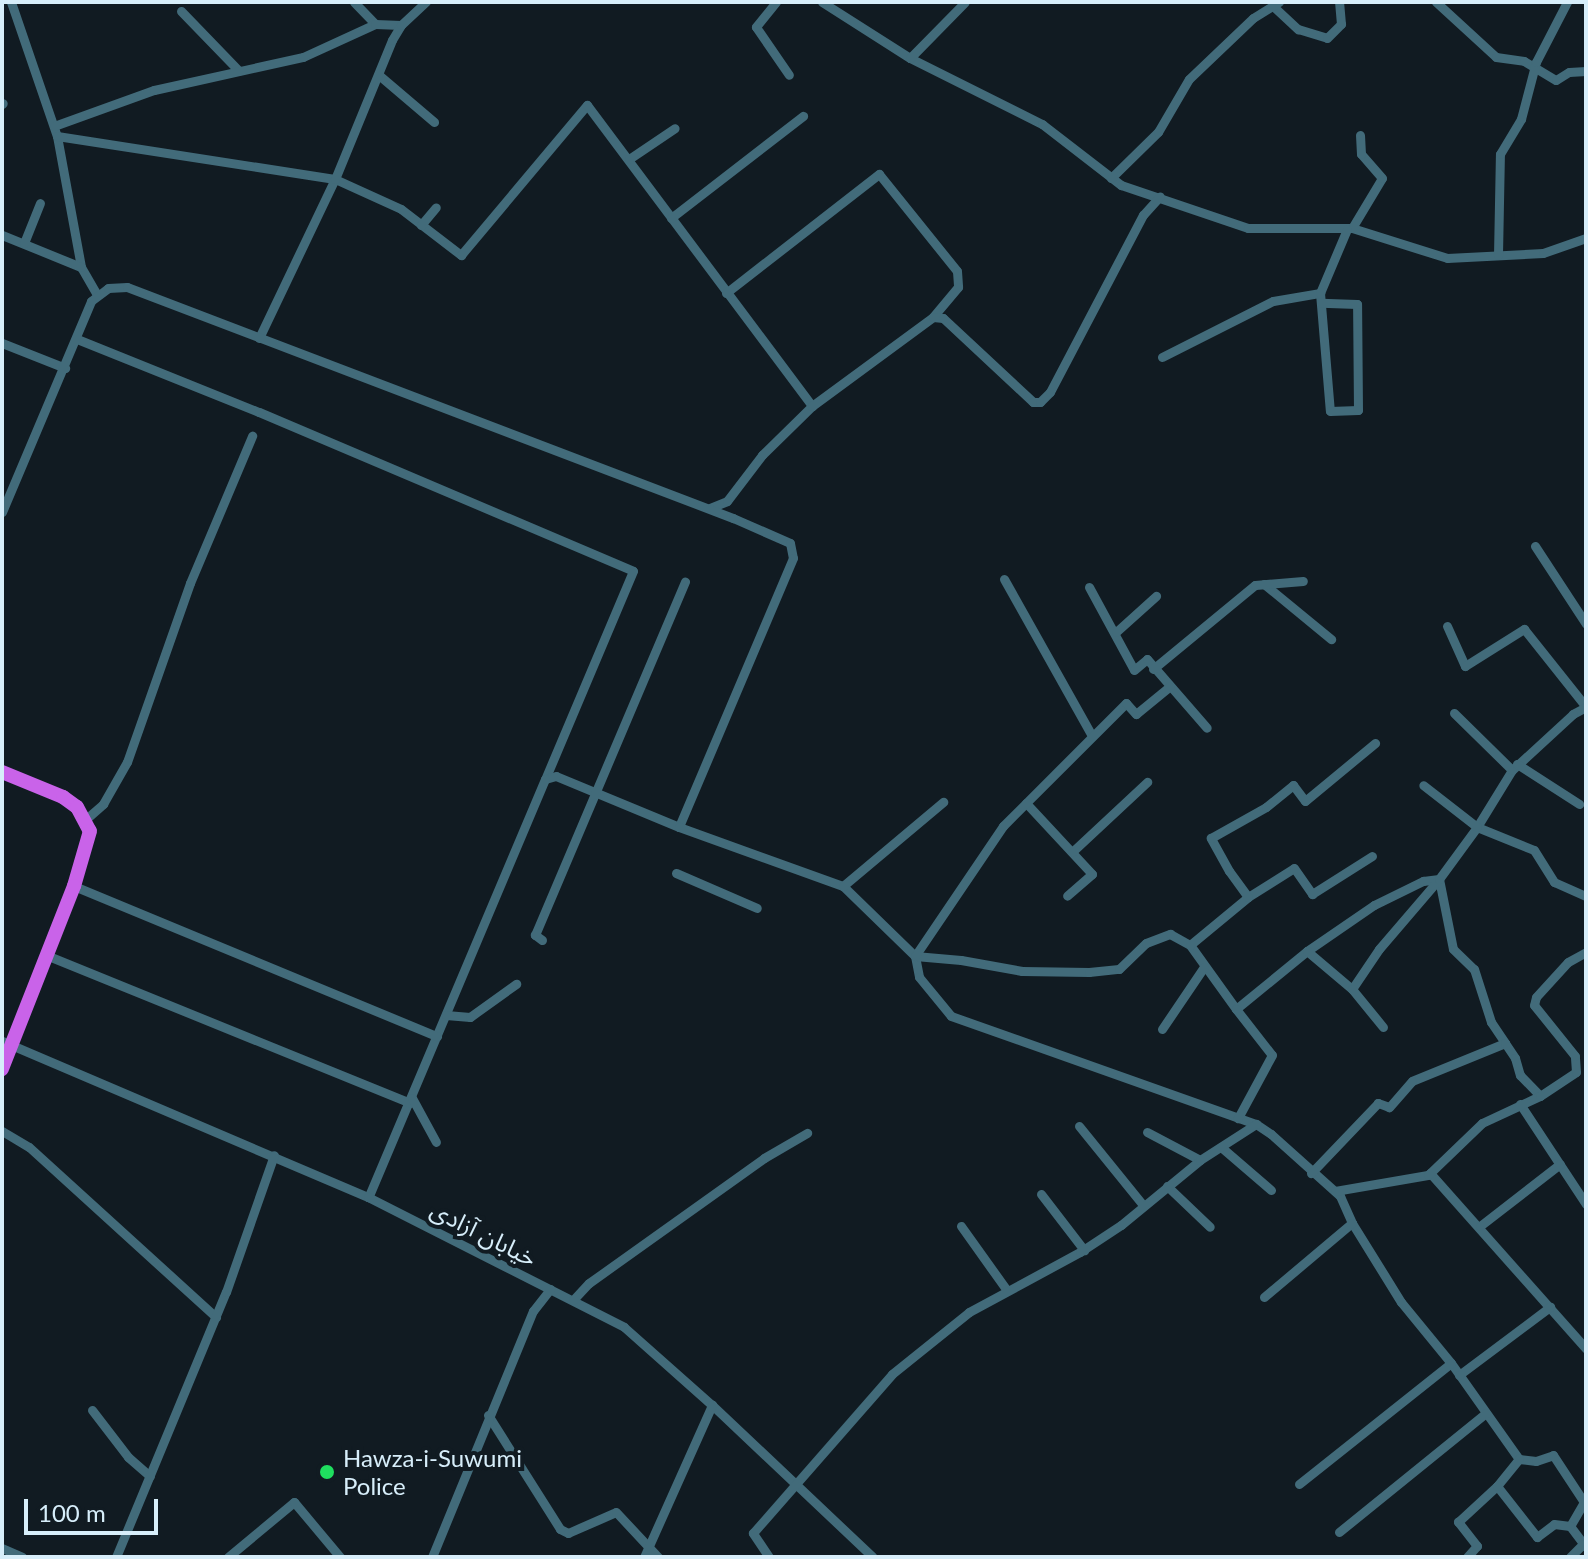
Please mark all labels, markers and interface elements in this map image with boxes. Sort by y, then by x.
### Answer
street label: خیابان آزادی [426,1194,542,1272]
place label: Hawza-i-Suwumi Police [343,1444,522,1500]
marker: Hawza-i-Suwumi Police [318,1463,336,1481]
scale bar [28,1483,162,1533]
text: 100 m [38,1498,106,1527]

